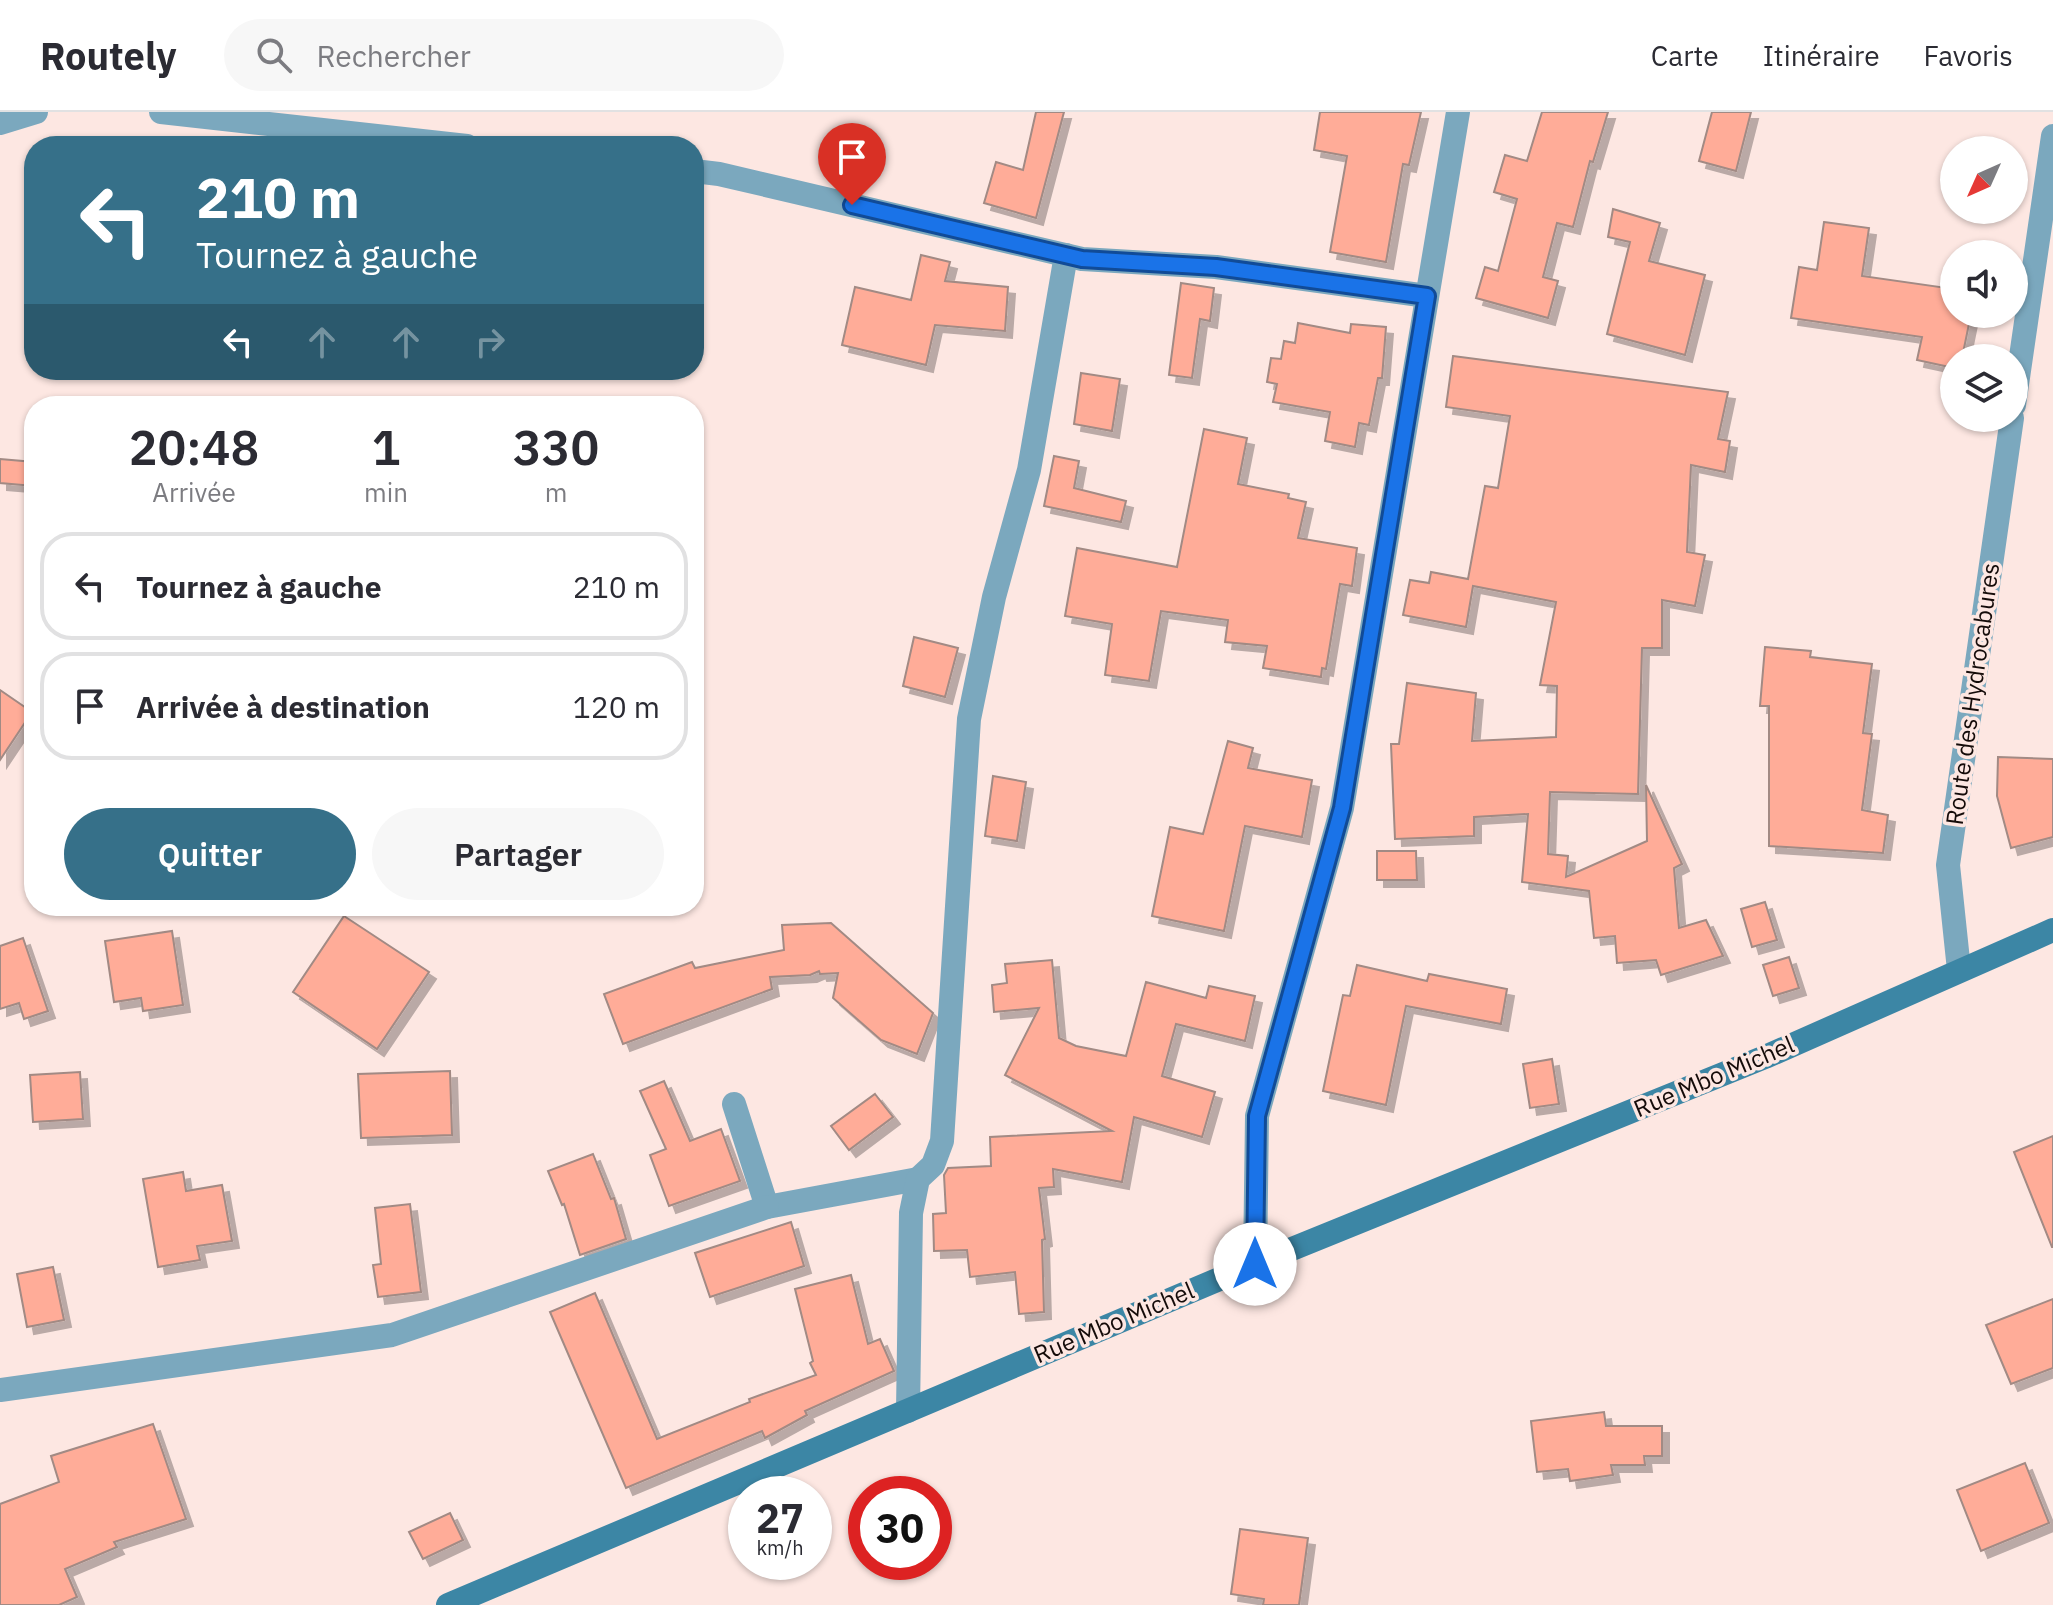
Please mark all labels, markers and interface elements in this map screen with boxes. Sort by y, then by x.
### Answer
search box [224,19,784,91]
text: Routely [40,31,176,80]
icon: search [252,33,296,77]
text: Rechercher [316,36,471,75]
text: Carte [1651,37,1719,74]
text: Itinéraire [1763,37,1880,74]
text: Favoris [1924,37,2013,74]
pin [818,123,886,205]
icon: arrive [830,135,874,179]
north arrow [1940,136,2028,224]
map controls [1940,136,2028,432]
text: 210 m [196,161,360,233]
icon: left [64,168,168,272]
text: Tournez à gauche [196,231,478,278]
button: sound [1940,240,2028,328]
icon: left [216,320,260,364]
icon: ahead [300,320,344,364]
icon: ahead [384,320,428,364]
icon: right [468,320,512,364]
button: layers [1940,344,2028,432]
text: 20:48 [129,416,259,478]
text: 1 [372,416,400,478]
text: 330 [513,416,599,478]
text: Arrivée [152,475,236,509]
text: min [364,475,408,509]
text: m [545,475,567,509]
street label: Route des Hydrocabures [1938,561,2006,827]
icon: left [68,564,112,608]
text: Tournez à gauche [136,567,382,606]
text: 210 m [573,567,660,606]
icon: arrive [68,684,112,728]
text: Arrivée à destination [136,687,430,726]
text: 120 m [573,687,660,726]
button: Quitter [64,808,356,900]
button: Partager [372,808,664,900]
street label: Rue Mbo Michel [1629,1028,1799,1124]
position arrow [1213,1222,1297,1306]
street label: Rue Mbo Michel [1029,1274,1199,1370]
speed limit sign: 30 [848,1476,952,1580]
text: 27 [756,1492,804,1544]
text: km/h [756,1534,804,1561]

